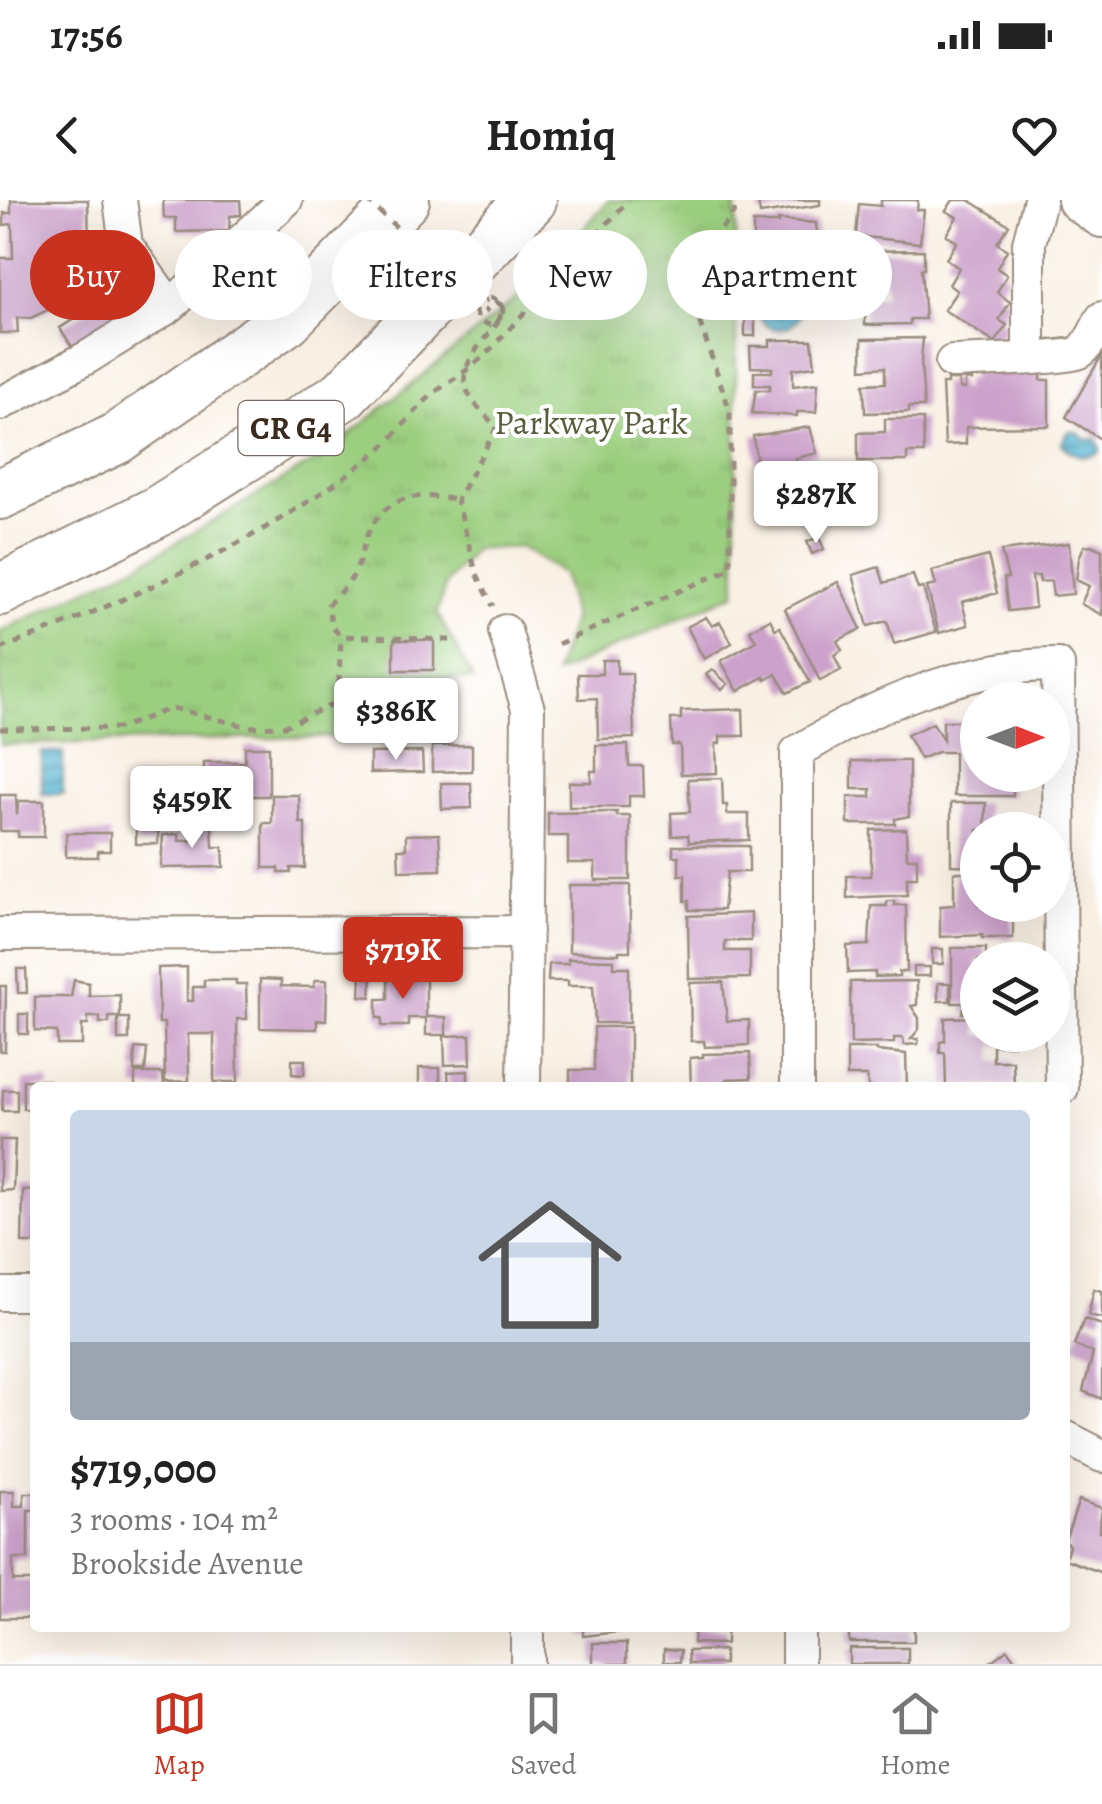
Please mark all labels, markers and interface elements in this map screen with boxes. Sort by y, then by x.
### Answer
text: 17:56 [50,9,123,61]
text: Homiq [486,104,616,166]
icon: back [40,108,95,163]
icon: heart [1007,108,1062,163]
chip: Buy [30,230,155,320]
chip: Rent [175,230,312,320]
chip: Filters [332,230,493,320]
chip: New [513,230,647,320]
chip: Apartment [667,230,892,320]
park label: Parkway Park [494,398,688,446]
road number: CR G4 [238,401,344,455]
pin: $287K [746,461,886,546]
text: $287K [776,471,856,515]
pin: $386K [326,678,466,763]
north arrow [960,682,1070,792]
map controls [960,682,1070,1052]
text: $386K [356,688,436,732]
pin: $459K [122,766,262,851]
text: $459K [152,776,232,820]
button: locate [960,812,1070,922]
pin: $719K [333,917,473,1002]
text: $719K [365,927,441,971]
button: layers [960,942,1070,1052]
icon: home [460,1175,640,1355]
text: $719,000 [70,1440,217,1497]
text: 3 rooms · 104 m² [70,1497,278,1541]
text: Brookside Avenue [70,1541,304,1585]
tab: Map [152,1686,207,1784]
tab: Saved [510,1686,577,1784]
tab: Home [880,1686,950,1784]

